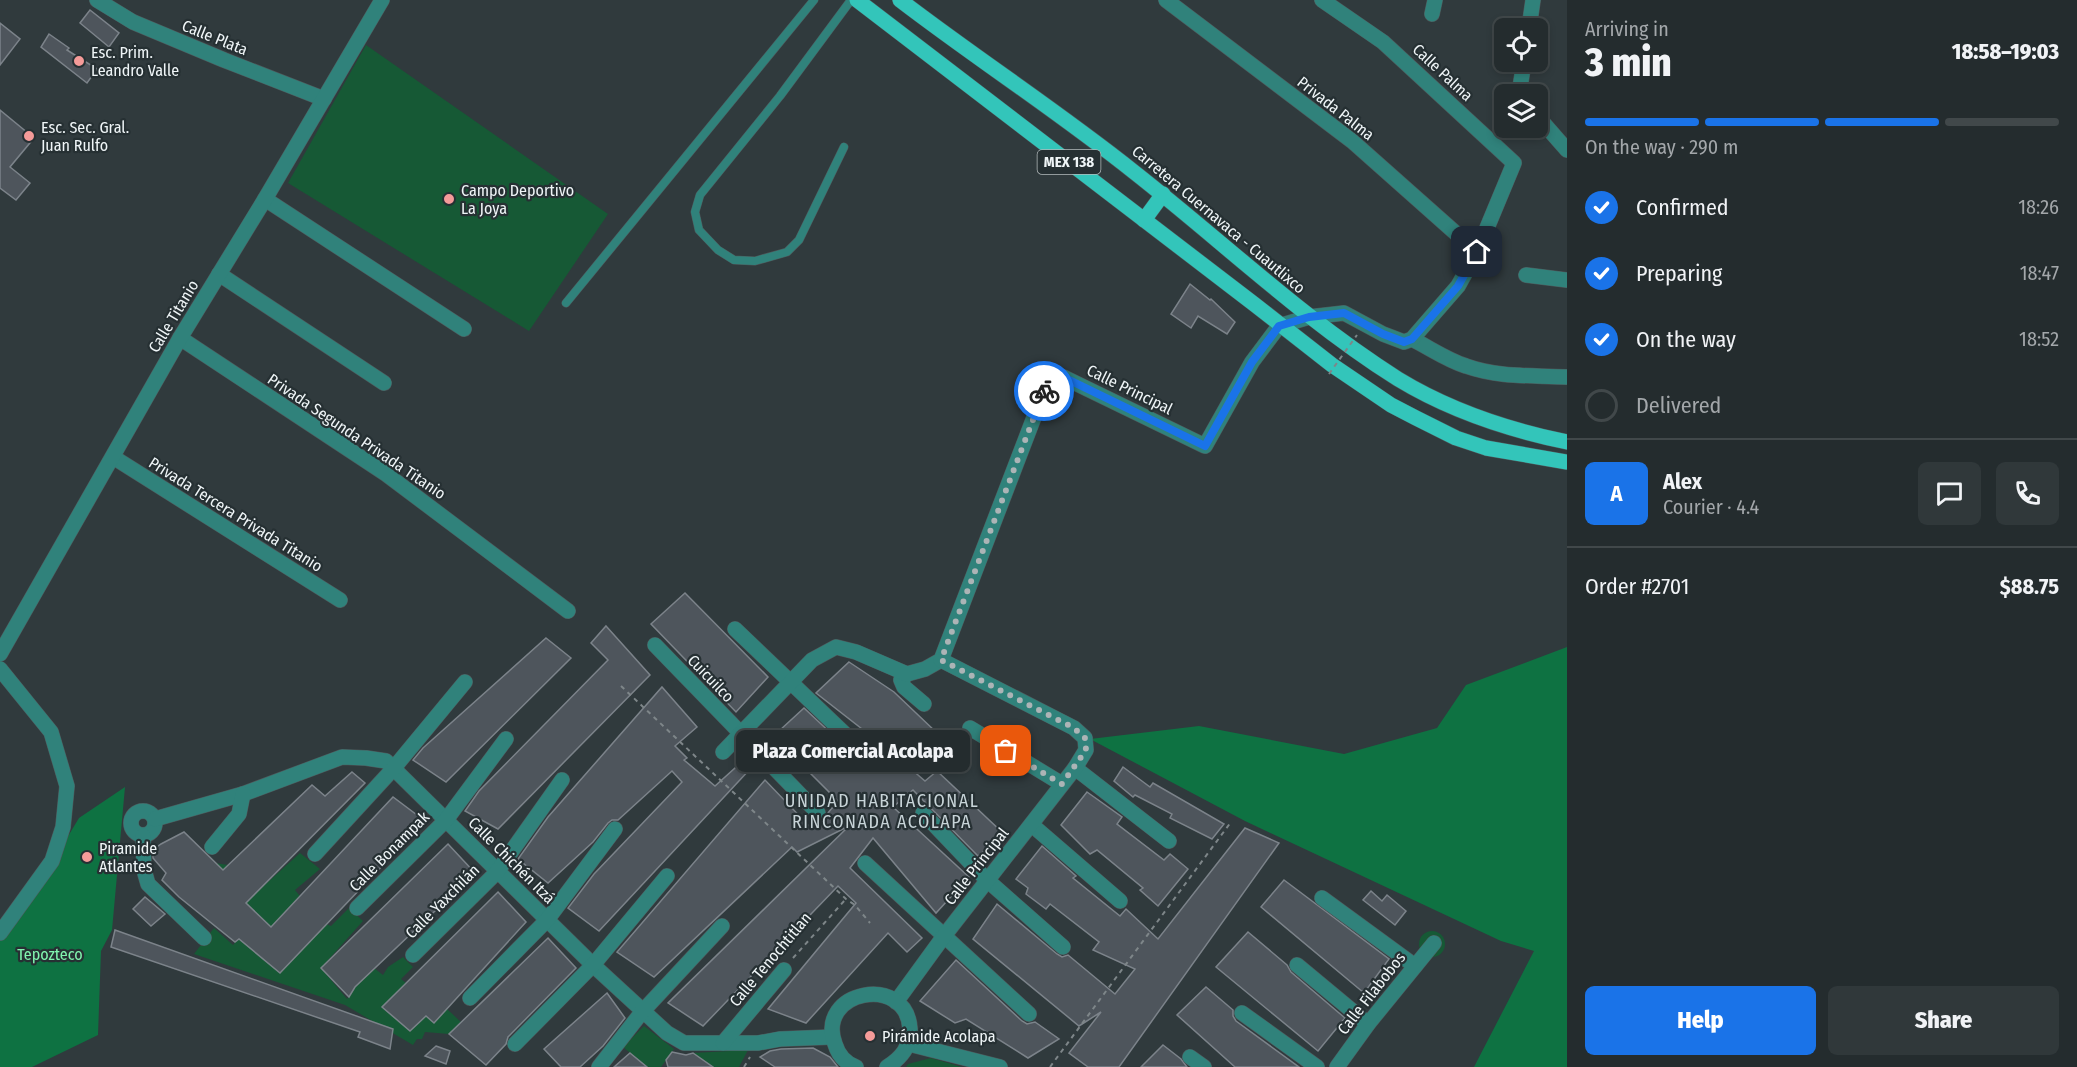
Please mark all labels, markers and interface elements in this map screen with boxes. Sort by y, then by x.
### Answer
street label: Calle Plata [179,16,250,59]
text: Arriving in [1585,17,1669,41]
map controls [1494,18,1548,138]
button: locate [1494,18,1548,72]
text: 18:58–19:03 [1952,38,2059,65]
street label: Calle Palma [1409,40,1477,105]
text: 3 min [1585,40,1672,86]
place label: Esc. Prim. Leandro Valle [91,43,179,80]
marker: Esc. Prim. Leandro Valle [72,54,86,68]
street label: Privada Palma [1294,73,1378,144]
button: layers [1494,84,1548,138]
place label: Esc. Sec. Gral. Juan Rulfo [41,118,129,155]
marker: Esc. Sec. Gral. Juan Rulfo [22,129,36,143]
text: On the way · 290 m [1585,135,1738,159]
street label: Carretera Cuernavaca - Cuautlixco [1128,141,1309,297]
road number: MEX 138 [1038,150,1100,174]
place label: Campo Deportivo La Joya [461,181,574,218]
icon: check [1585,191,1618,224]
marker: Campo Deportivo La Joya [442,192,456,206]
text: Confirmed [1636,194,1729,221]
text: 18:26 [2018,195,2059,219]
pin [1451,226,1502,277]
icon: home [1460,235,1493,268]
icon: check [1585,257,1618,290]
text: Preparing [1636,260,1722,287]
text: 18:47 [2020,261,2059,285]
street label: Calle Titanio [144,277,202,356]
icon: check [1585,323,1618,356]
text: On the way [1636,326,1736,353]
text: 18:52 [2019,327,2059,351]
courier [1014,361,1074,421]
street label: Calle Principal [1084,361,1176,418]
street label: Privada Segunda Privada Titanio [264,370,449,503]
icon: bike [1028,375,1061,408]
text: Delivered [1636,392,1721,419]
street label: Privada Tercera Privada Titanio [145,453,326,576]
button: chat [1918,462,1981,525]
button: phone [1996,462,2059,525]
text: Alex [1663,468,1702,495]
text: A [1611,480,1622,507]
text: Courier · 4.4 [1663,495,1759,519]
text: Order #2701 [1585,573,1689,600]
text: $88.75 [2000,573,2059,600]
street label: Cuicuilco [683,651,738,706]
pin [980,725,1031,776]
callout: Plaza Comercial Acolapa [736,730,970,772]
icon: bag [989,734,1022,767]
text: Plaza Comercial Acolapa [752,739,954,763]
district label: UNIDAD HABITACIONAL RINCONADA ACOLAPA [785,790,979,833]
street label: Calle Bonampak [345,807,434,895]
street label: Calle Chichén Itzá [464,813,559,908]
street label: Calle Principal [940,824,1012,909]
place label: Piramide Atlantes [99,839,157,876]
marker: Piramide Atlantes [80,850,94,864]
street label: Calle Yaxchilán [401,860,483,942]
street label: Calle Tenochtitlan [726,908,815,1010]
park label: Tepozteco [17,945,83,964]
street label: Calle Filabobos [1333,948,1409,1038]
button: Help [1585,986,1816,1055]
button: Share [1828,986,2059,1055]
place label: Pirámide Acolapa [882,1027,996,1046]
marker: Pirámide Acolapa [863,1029,877,1043]

